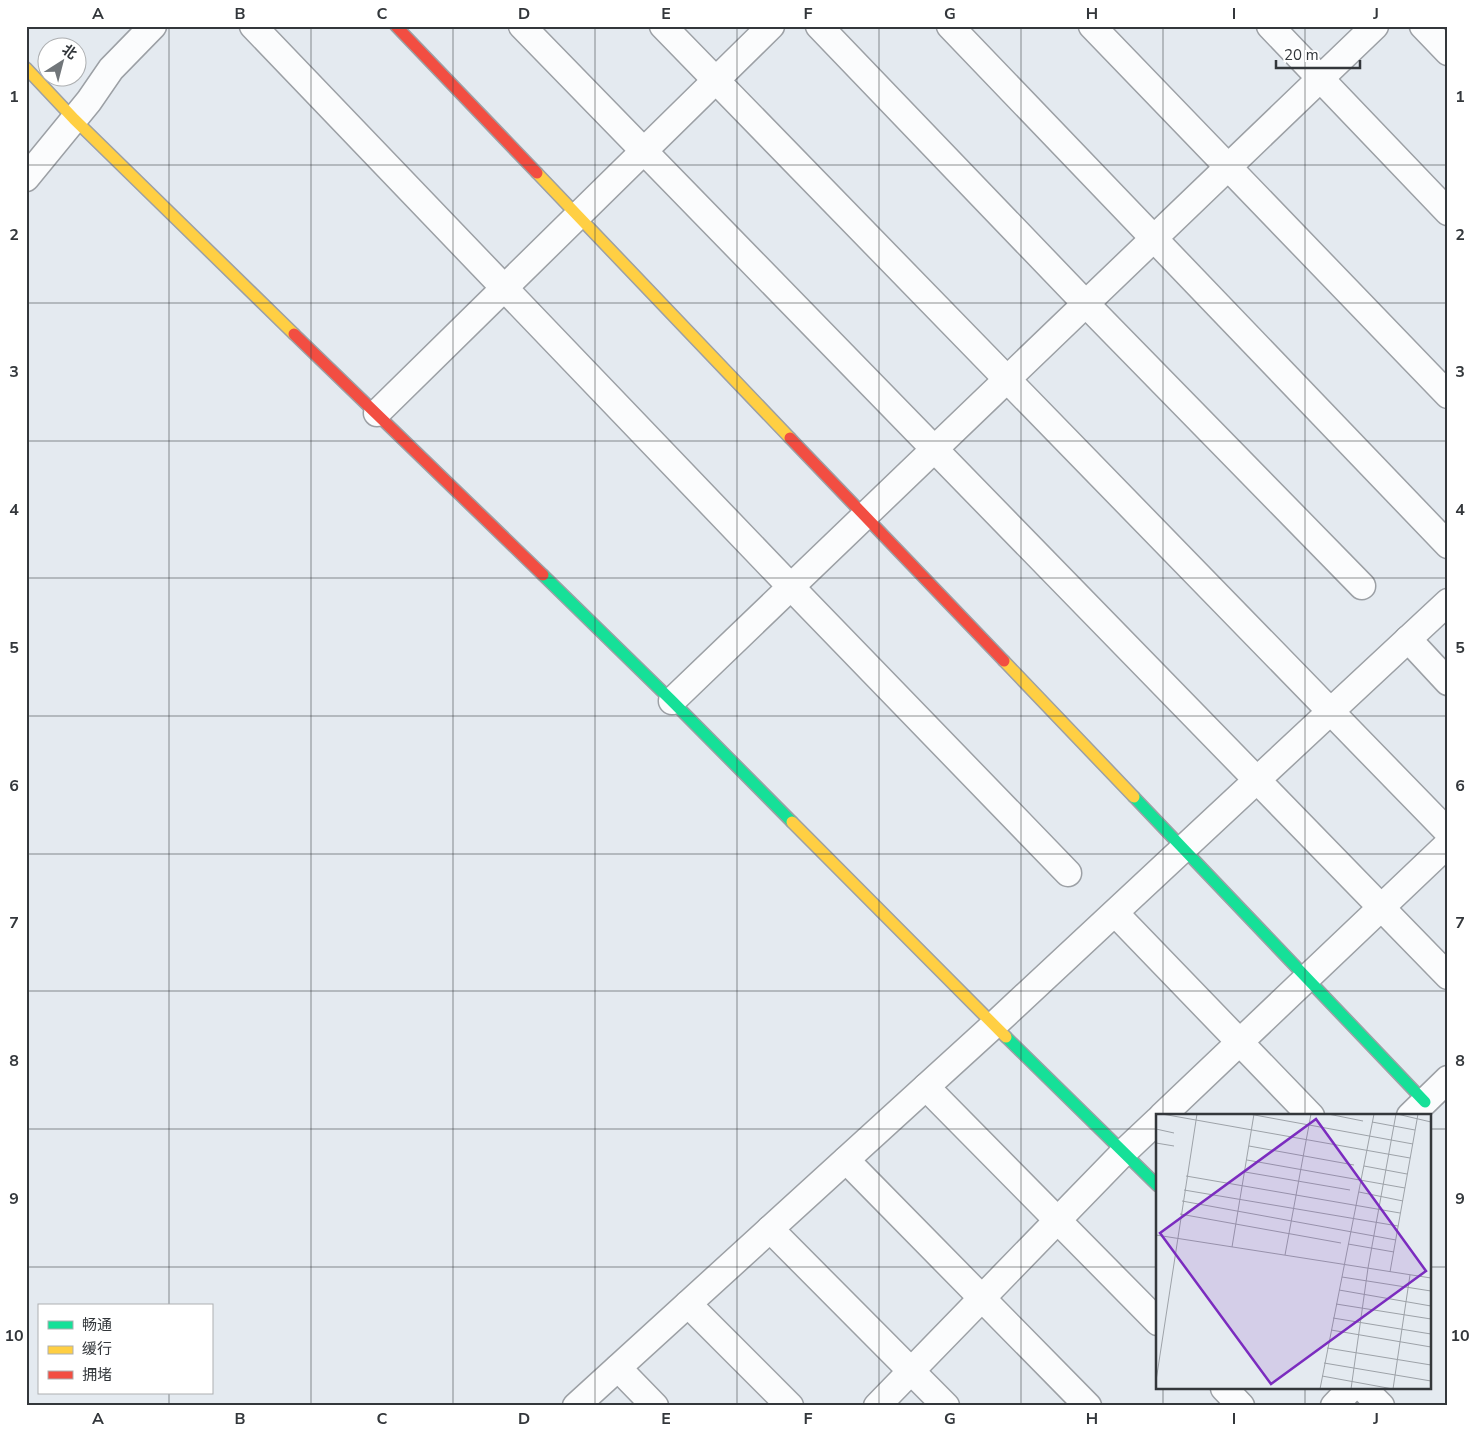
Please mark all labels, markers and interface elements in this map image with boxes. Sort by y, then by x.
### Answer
text: A [92,3,104,25]
text: B [234,3,246,25]
text: C [377,3,388,25]
text: D [518,3,530,25]
text: E [661,3,671,25]
text: F [804,3,813,25]
text: G [944,3,956,25]
text: H [1086,3,1098,25]
text: I [1232,3,1236,25]
text: J [1372,3,1379,25]
north arrow [38,38,88,88]
scale bar [1276,38,1360,70]
text: 北 [58,40,81,64]
text: 20 m [1284,45,1319,65]
text: 1 [9,86,19,108]
text: 1 [1455,86,1465,108]
text: 2 [9,224,19,246]
text: 2 [1455,224,1465,246]
text: 3 [9,361,19,383]
text: 3 [1455,361,1465,383]
text: 4 [9,499,19,521]
text: 4 [1455,499,1465,521]
text: 5 [9,637,19,659]
text: 5 [1455,637,1465,659]
text: 6 [9,775,19,797]
text: 6 [1455,775,1465,797]
text: 7 [9,912,19,934]
text: 7 [1455,912,1465,934]
text: 8 [9,1050,19,1072]
text: 8 [1455,1050,1465,1072]
inset map [1156,1114,1432,1390]
text: 9 [9,1188,19,1210]
text: 9 [1455,1188,1465,1210]
legend [38,1304,212,1394]
text: 畅通 [82,1315,112,1335]
text: 10 [4,1325,24,1347]
text: 10 [1450,1325,1470,1347]
text: 缓行 [82,1339,112,1359]
text: 拥堵 [82,1365,112,1385]
text: A [92,1408,104,1430]
text: B [234,1408,246,1430]
text: C [377,1408,388,1430]
text: D [518,1408,530,1430]
text: E [661,1408,671,1430]
text: F [804,1408,813,1430]
text: G [944,1408,956,1430]
text: H [1086,1408,1098,1430]
text: I [1232,1408,1236,1430]
text: J [1372,1408,1379,1430]

